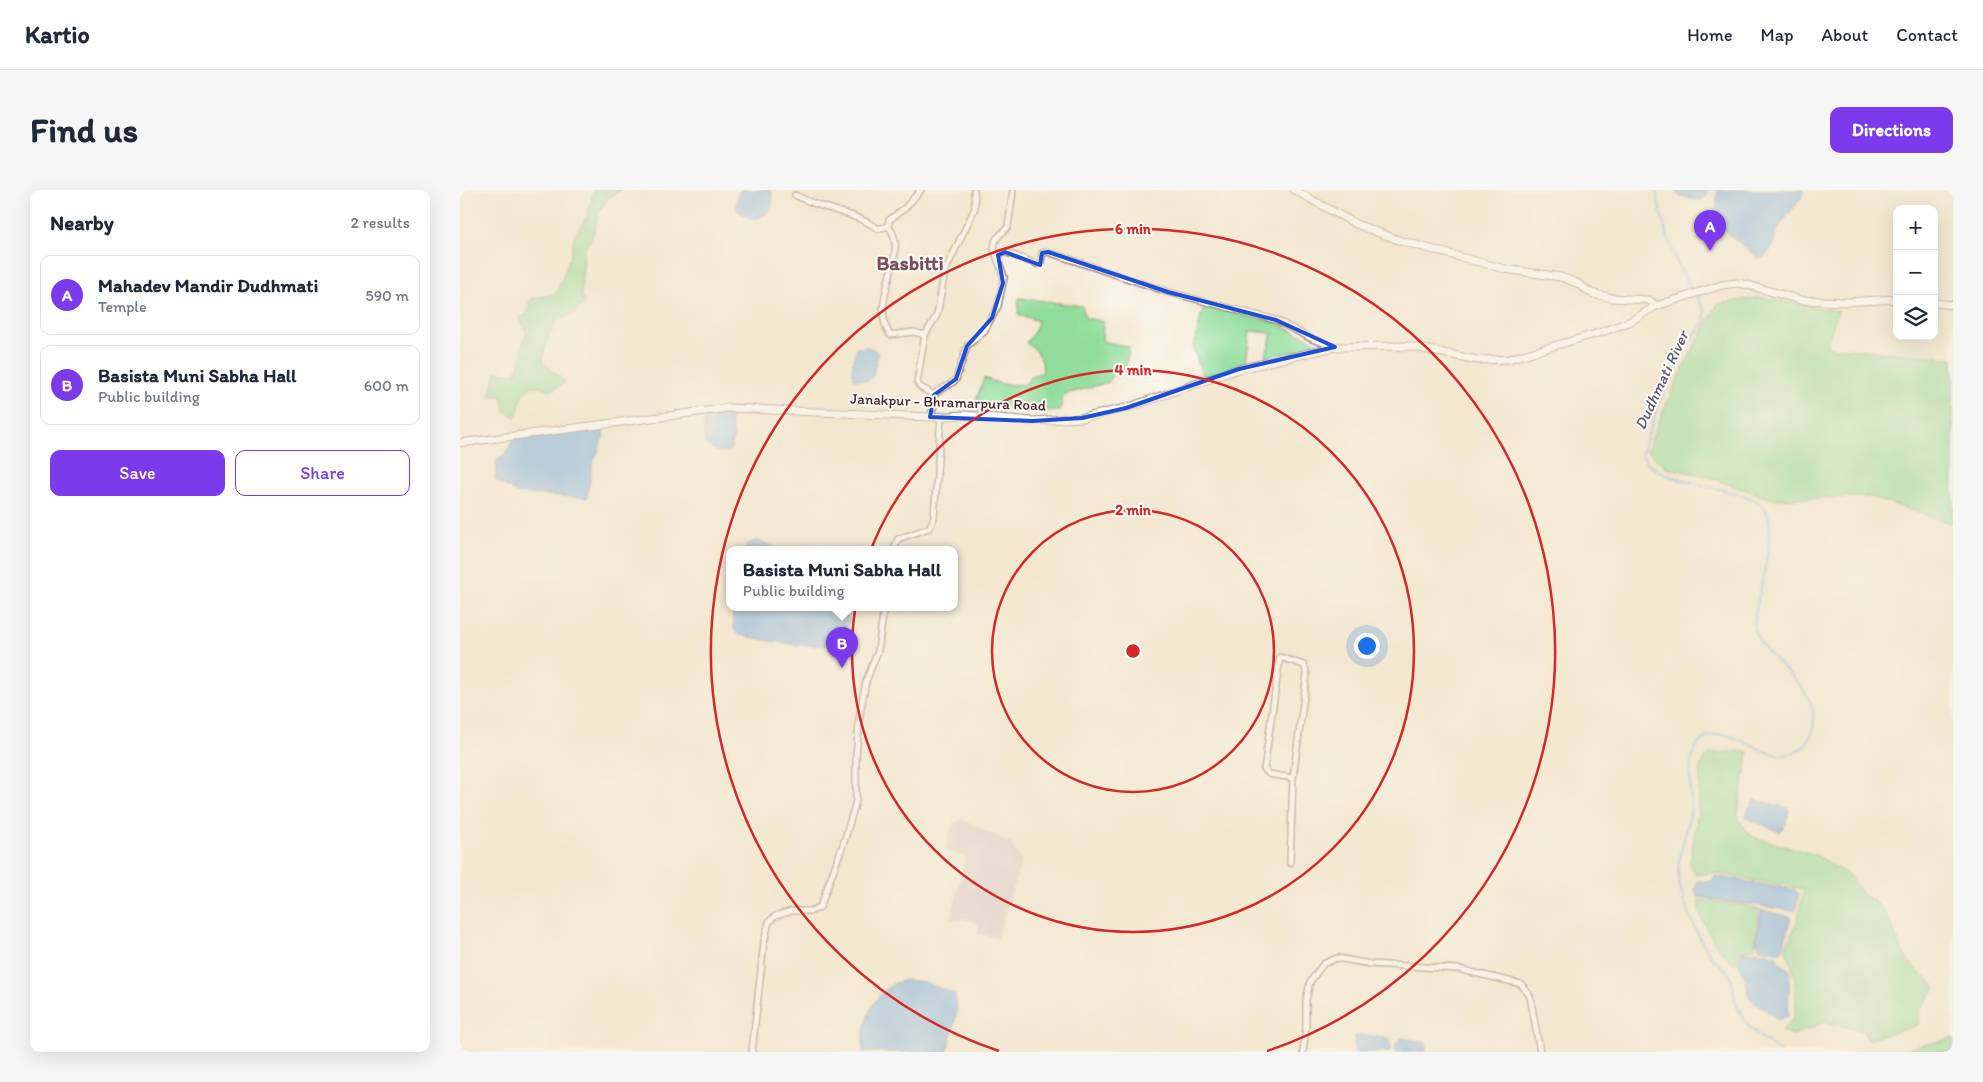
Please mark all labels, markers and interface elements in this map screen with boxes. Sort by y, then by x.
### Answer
text: Kartio [25,20,90,49]
text: Home [1687,24,1733,46]
text: Map [1761,24,1794,46]
text: About [1822,24,1868,46]
text: Contact [1896,24,1958,46]
button: Directions [1830,107,1953,153]
text: Find us [30,109,138,151]
map controls [1893,205,1938,340]
button: + [1893,205,1938,250]
text: Nearby [50,210,114,235]
pin: A [1694,210,1726,251]
text: 2 results [350,213,410,232]
text: 6 min [1115,220,1152,238]
button: − [1893,250,1938,295]
district label: Basbitti [876,251,944,275]
text: Mahadev Mandir Dudhmati [98,274,318,297]
text: A [62,286,72,305]
text: 590 m [365,286,409,305]
button: layers [1893,295,1938,340]
text: Temple [98,297,147,316]
water label: Dudhmati River [1630,326,1693,433]
text: 4 min [1115,361,1152,379]
text: Basista Muni Sabha Hall [98,364,297,387]
text: B [62,376,72,395]
text: 600 m [364,376,409,395]
text: Public building [98,387,200,406]
street label: Janakpur - Bhramarpura Road [850,390,1046,414]
button: Save [50,450,225,496]
button: Share [235,450,410,496]
text: 2 min [1115,501,1152,519]
popup [726,546,958,611]
text: Basista Muni Sabha Hall [743,558,941,581]
text: Public building [743,581,845,600]
pin: B [826,627,858,668]
your location [1354,633,1380,659]
centre of rings [1124,642,1142,660]

